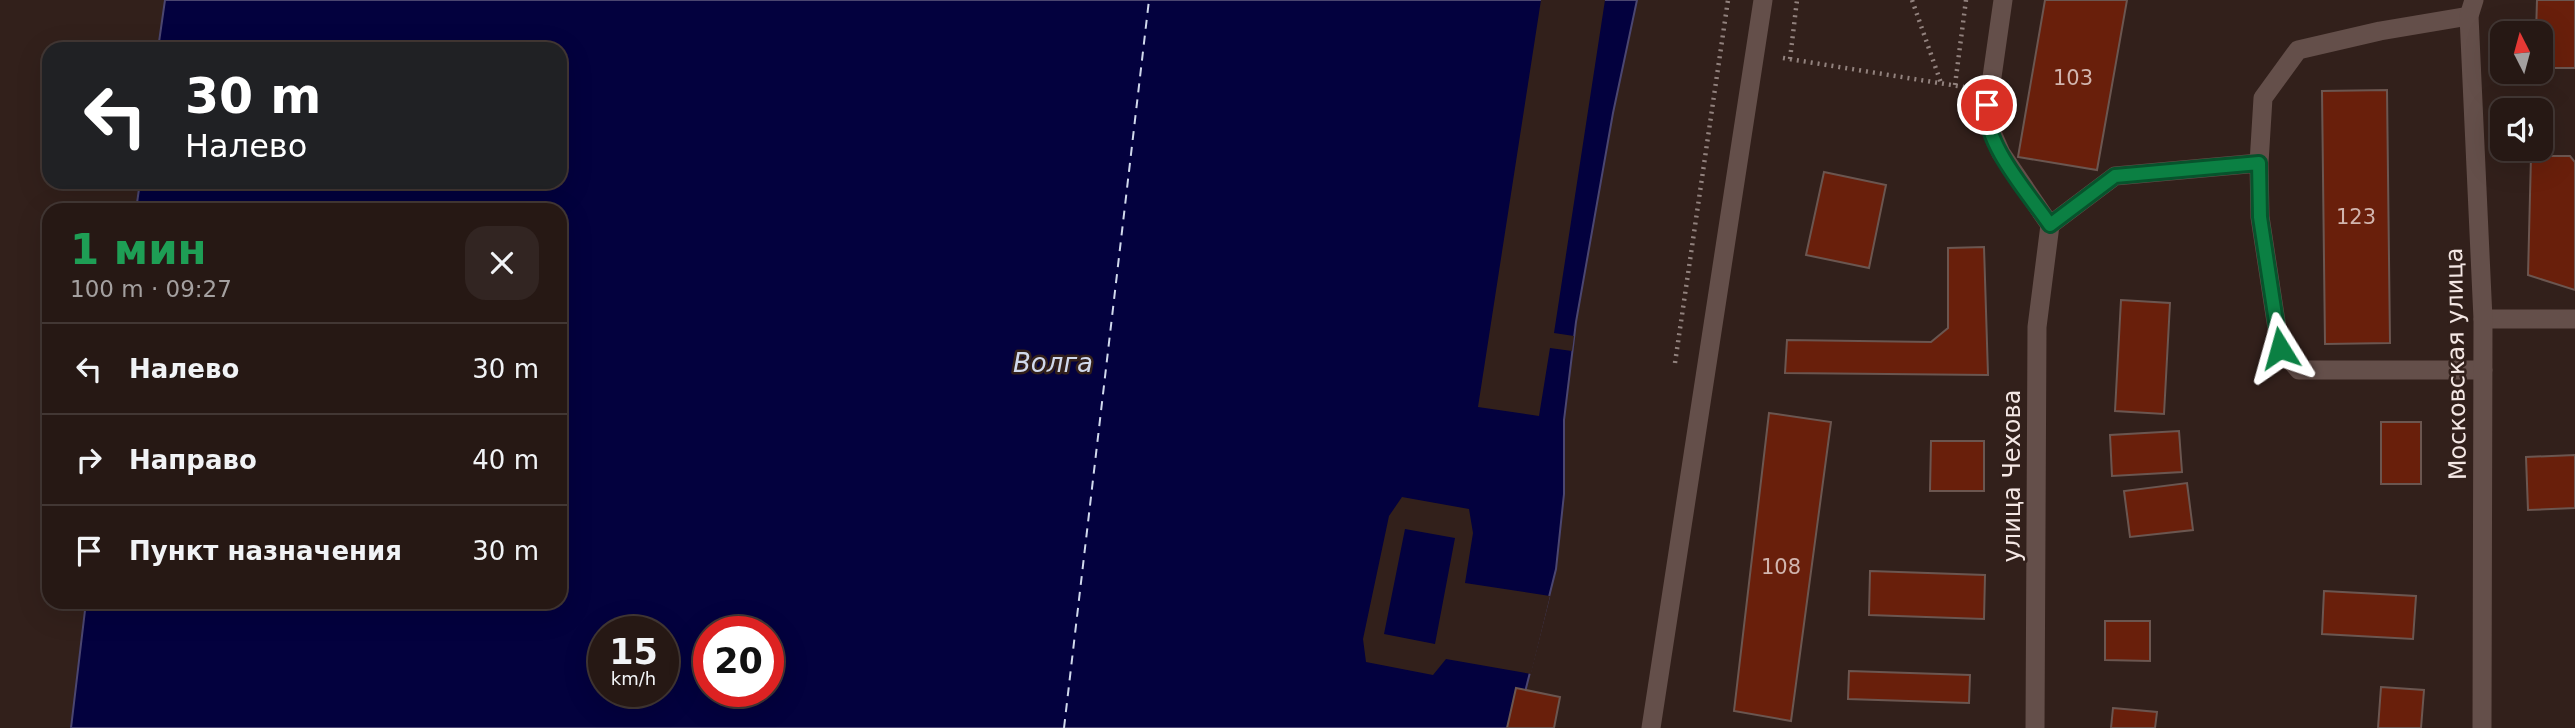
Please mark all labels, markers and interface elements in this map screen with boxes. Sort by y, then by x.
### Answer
north arrow [2490,21,2553,84]
map controls [2490,21,2553,161]
house number: 103 [2053,66,2093,90]
text: 30 m [185,68,321,125]
icon: left [70,70,161,161]
pin [1957,75,2017,135]
icon: arrive [1968,86,2006,124]
button: sound [2490,98,2553,161]
text: Налево [185,127,307,165]
house number: 123 [2336,205,2376,229]
text: 1 мин [70,225,207,274]
button: close [465,226,539,300]
street label: Московская улица [2440,247,2472,481]
text: 100 m · 09:27 [70,276,232,302]
position arrow [2243,311,2317,385]
water label: Волга [1013,348,1093,378]
icon: left [70,350,108,388]
text: Налево [129,354,239,384]
text: 30 m [472,354,539,384]
street label: улица Чехова [1998,390,2026,562]
icon: right [70,441,108,479]
text: Направо [129,445,257,475]
text: 40 m [472,445,539,475]
icon: arrive [70,532,108,570]
text: Пункт назначения [129,536,402,566]
text: 30 m [472,536,539,566]
house number: 108 [1761,555,1801,579]
speed limit sign: 20 [693,616,784,707]
text: 15 [609,632,658,672]
text: km/h [611,668,656,689]

